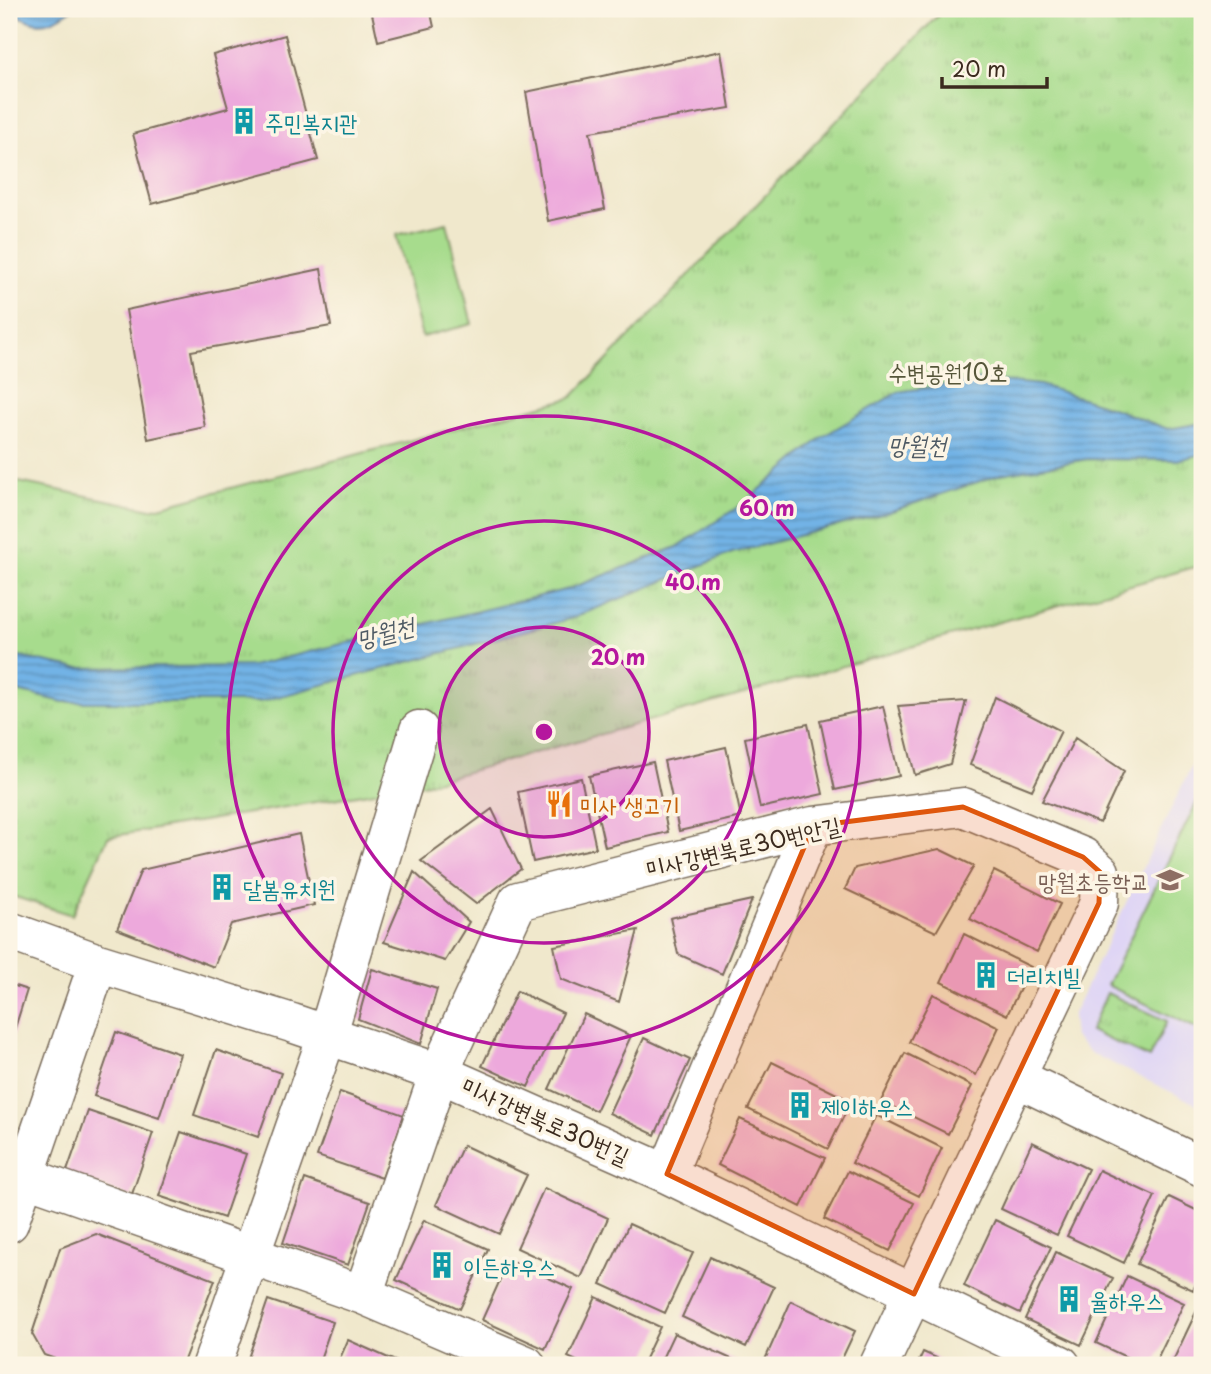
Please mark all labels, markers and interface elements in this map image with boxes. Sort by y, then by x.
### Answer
scale bar [942,46,1046,90]
text: 20 m [952,52,1006,84]
place label: 주민복지관 [265,104,358,139]
building icon: 주민복지관 [229,106,259,136]
park label: 수변공원10호 [888,354,1008,389]
water label: 망월천 [888,426,949,462]
text: 60 m [739,491,795,523]
text: 40 m [665,565,721,597]
water label: 망월천 [353,606,420,655]
text: 20 m [591,640,645,672]
centre of rings [532,720,556,744]
place label: 미사 생고기 [580,787,680,822]
restaurant icon: 미사 생고기 [544,789,574,819]
street label: 미사강변북로30번안길 [642,807,844,885]
place label: 망월초등학교 [1038,863,1149,898]
school or university icon: 망월초등학교 [1155,865,1185,895]
place label: 달봄유치원 [243,870,336,905]
building icon: 달봄유치원 [207,872,237,902]
place label: 더리치빌 [1007,958,1082,993]
building icon: 더리치빌 [971,960,1001,990]
street label: 미사강변북로30번길 [457,1067,635,1173]
place label: 제이하우스 [821,1088,914,1123]
building icon: 제이하우스 [785,1090,815,1120]
place label: 이든하우스 [463,1248,556,1283]
building icon: 이든하우스 [427,1250,457,1280]
place label: 율하우스 [1090,1282,1164,1317]
building icon: 율하우스 [1054,1284,1084,1314]

